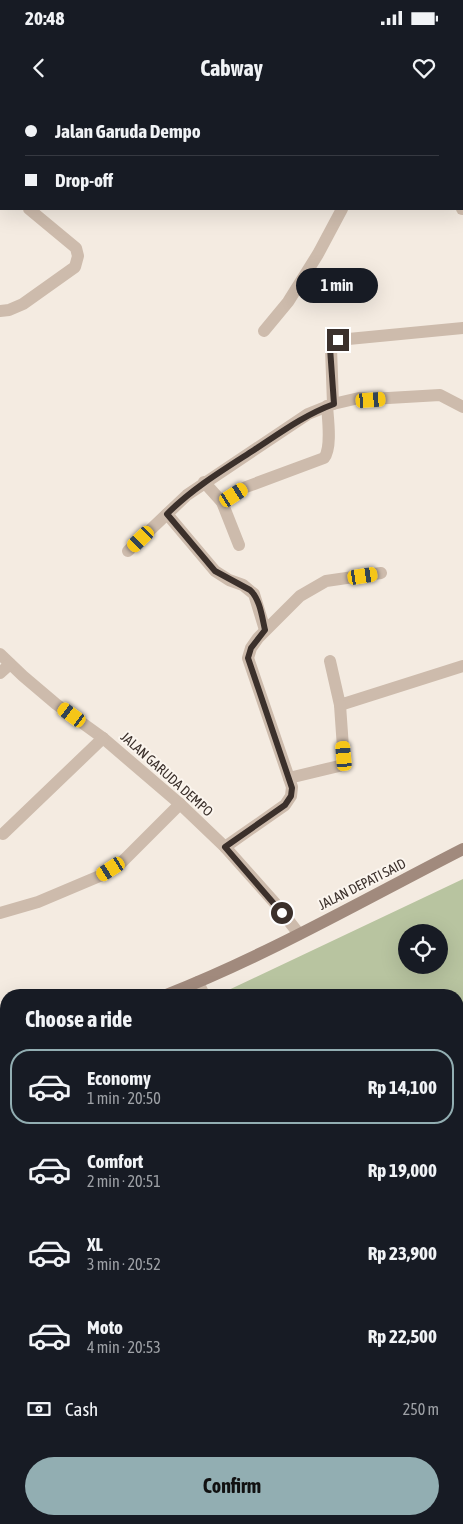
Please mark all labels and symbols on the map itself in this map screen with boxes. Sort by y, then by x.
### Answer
callout: 1 min [297,268,379,302]
route end [327,329,349,351]
car [355,391,386,409]
car [217,481,250,509]
car [124,523,157,555]
car [347,566,378,586]
car [55,700,88,730]
street label: JALAN GARUDA DEMPO [118,729,216,819]
car [335,740,352,772]
car [94,855,127,883]
street label: JALAN DEPATI SAID [316,855,409,913]
route start [271,902,293,924]

